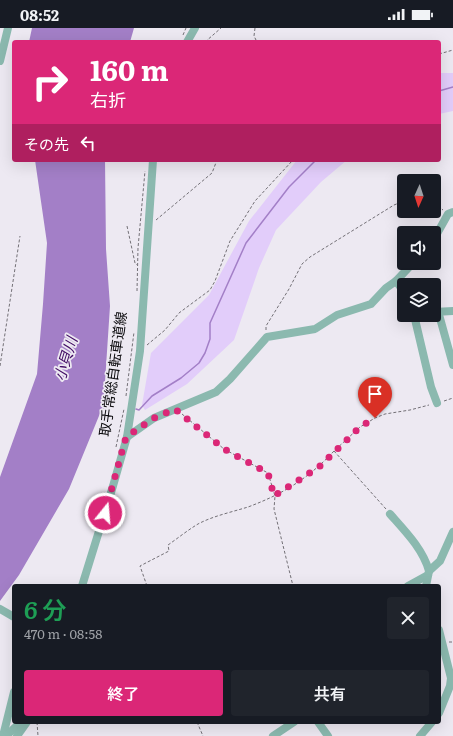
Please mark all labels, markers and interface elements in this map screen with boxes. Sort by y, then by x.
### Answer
text: 08:52 [20,3,59,26]
text: 160 m [90,48,169,90]
icon: right [24,56,76,108]
text: 右折 [90,86,126,113]
text: その先 [24,132,69,155]
icon: left [77,132,99,154]
north arrow [397,174,441,218]
map controls [397,174,441,322]
button: sound [397,226,441,270]
button: layers [397,278,441,322]
street label: 取手常総自転車道線 [93,310,131,438]
water label: 小貝川 [47,332,83,383]
pin [358,377,392,418]
icon: arrive [364,383,386,405]
position arrow [84,492,126,534]
text: 6 分 [24,591,66,626]
button: close [387,597,429,639]
text: 470 m · 08:58 [24,624,102,643]
button: 終了 [24,670,223,716]
button: 共有 [231,670,429,716]

